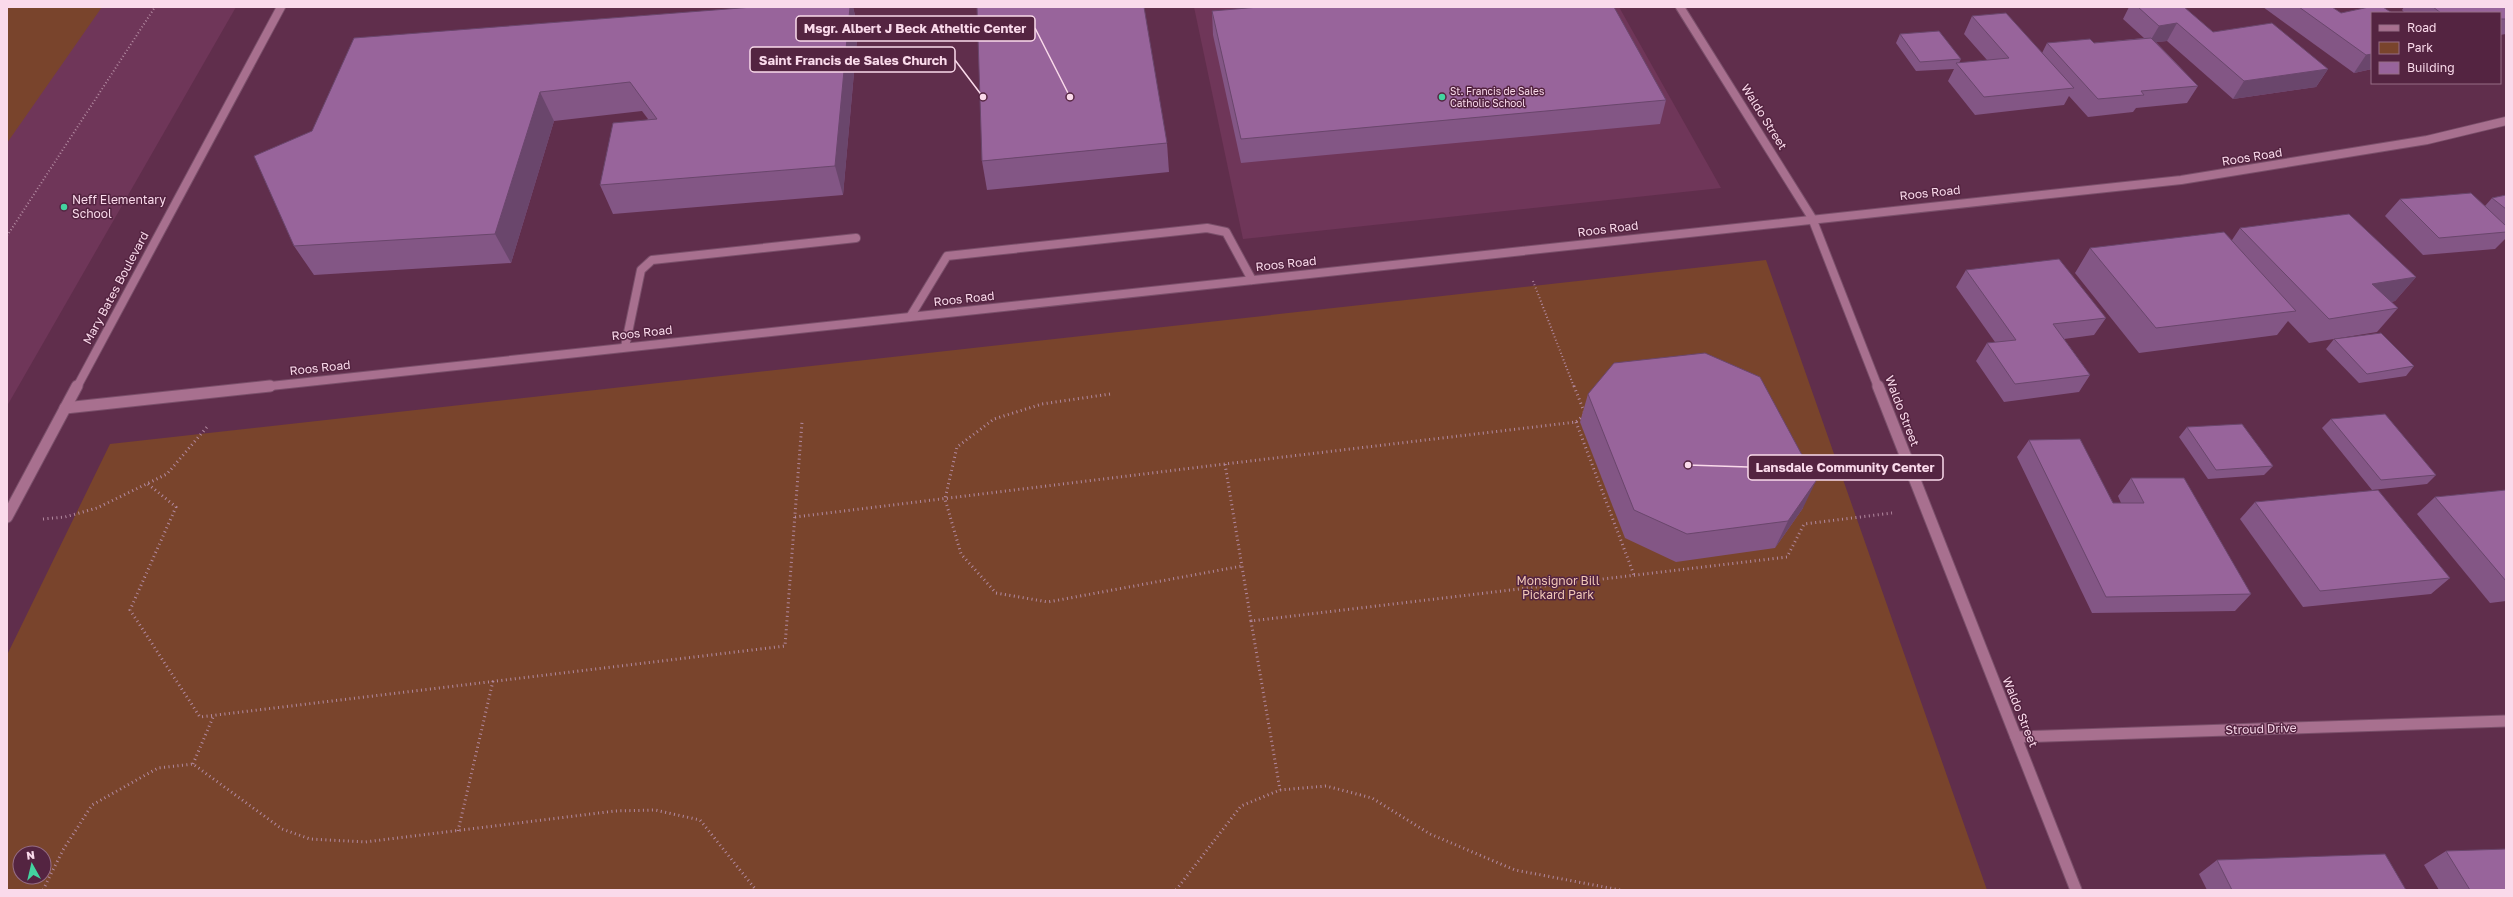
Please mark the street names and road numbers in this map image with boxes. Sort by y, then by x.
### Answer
street label: Waldo Street [1738,81,1791,153]
street label: Roos Road [2221,144,2283,169]
street label: Roos Road [1899,182,1961,203]
street label: Roos Road [1577,217,1639,240]
street label: Mary Bates Boulevard [79,229,152,347]
street label: Roos Road [1255,253,1317,274]
street label: Roos Road [933,288,995,309]
street label: Roos Road [611,322,673,343]
street label: Roos Road [289,357,351,378]
street label: Waldo Street [1882,373,1923,449]
street label: Waldo Street [2000,674,2041,749]
street label: Stroud Drive [2225,720,2297,737]

